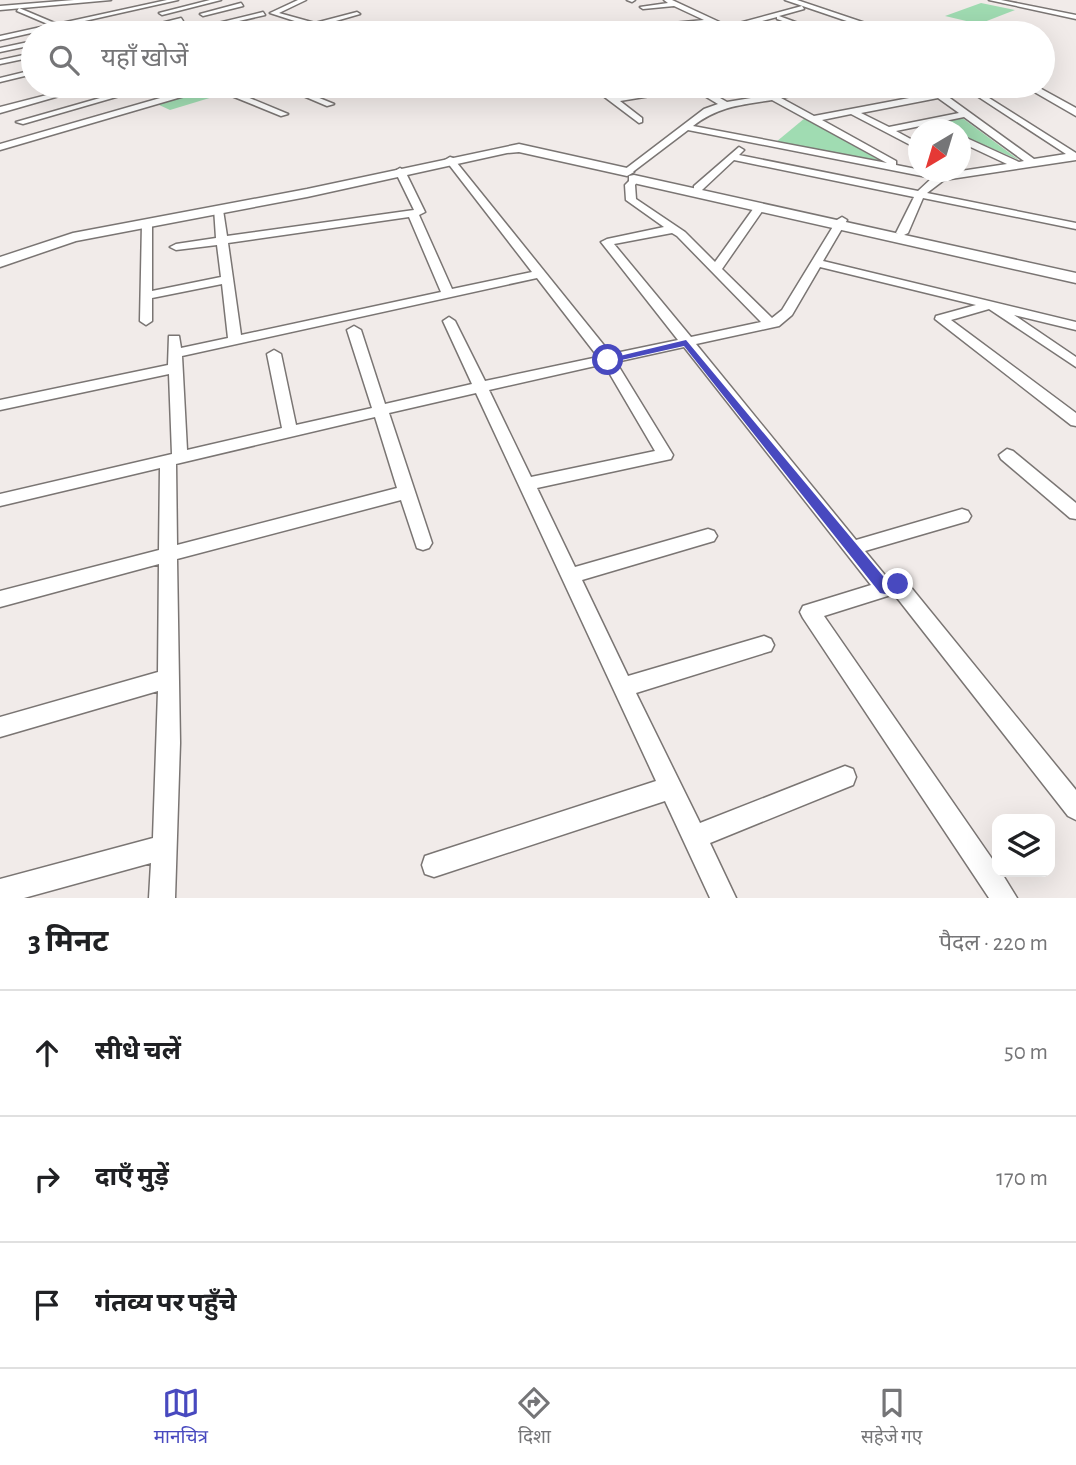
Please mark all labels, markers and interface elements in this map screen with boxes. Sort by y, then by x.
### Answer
search box [21,21,1055,98]
icon: search [45,41,83,79]
text: यहाँ खोजें [101,45,188,71]
north arrow [908,119,971,182]
route start [592,344,623,375]
route end [882,568,913,599]
map controls [992,814,1055,877]
button: layers [992,814,1055,877]
text: 3 मिनट [28,927,108,957]
text: पैदल · 220 m [939,932,1048,955]
icon: ahead [28,1034,66,1072]
text: सीधे चलें [95,1038,181,1064]
text: 50 m [1004,1041,1048,1064]
icon: right [28,1160,66,1198]
text: दाएँ मुड़ें [95,1164,169,1190]
text: 170 m [996,1167,1048,1190]
icon: arrive [28,1286,66,1324]
text: गंतव्य पर पहुँचे [95,1290,237,1316]
tab: मानचित्र [154,1384,208,1451]
tab: दिशा [515,1384,553,1451]
tab: सहेजे गए [861,1384,922,1451]

